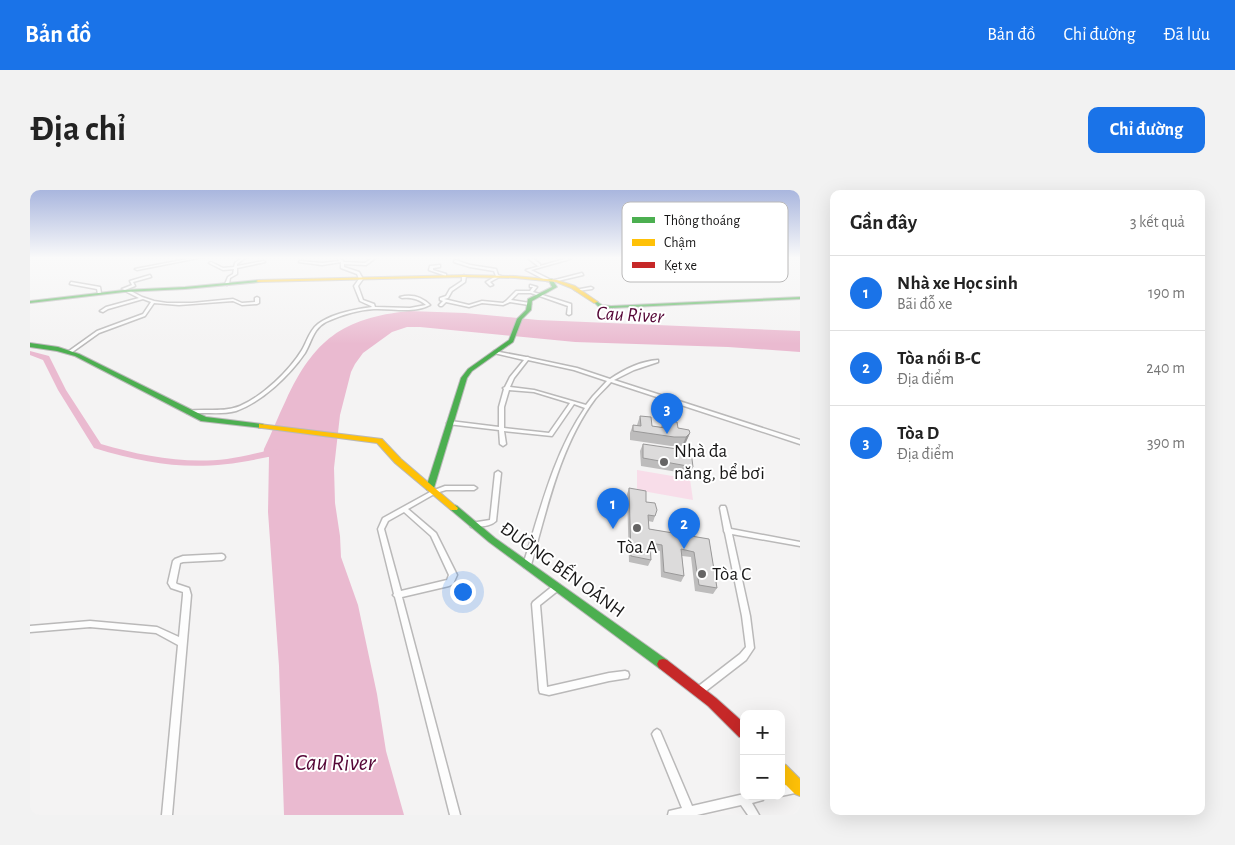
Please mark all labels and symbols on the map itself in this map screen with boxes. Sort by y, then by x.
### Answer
legend [622,202,788,282]
text: Thông thoáng [664,214,740,228]
text: Chậm [664,236,696,250]
text: Kẹt xe [664,259,697,273]
water label: Cau River [596,303,665,327]
pin: 3 [651,393,683,434]
place label: Nhà đa năng, bể bơi [674,442,765,483]
marker: Nhà đa năng, bể bơi [658,456,670,468]
pin: 1 [597,488,629,529]
pin: 2 [668,508,700,549]
street label: ĐƯỜNG BẾN OÁNH [496,515,630,621]
marker: Tòa A [631,522,643,534]
place label: Tòa A [617,538,657,557]
place label: Tòa C [712,565,751,584]
marker: Tòa C [696,568,708,580]
your location [450,579,476,605]
water label: Cau River [294,751,377,775]

